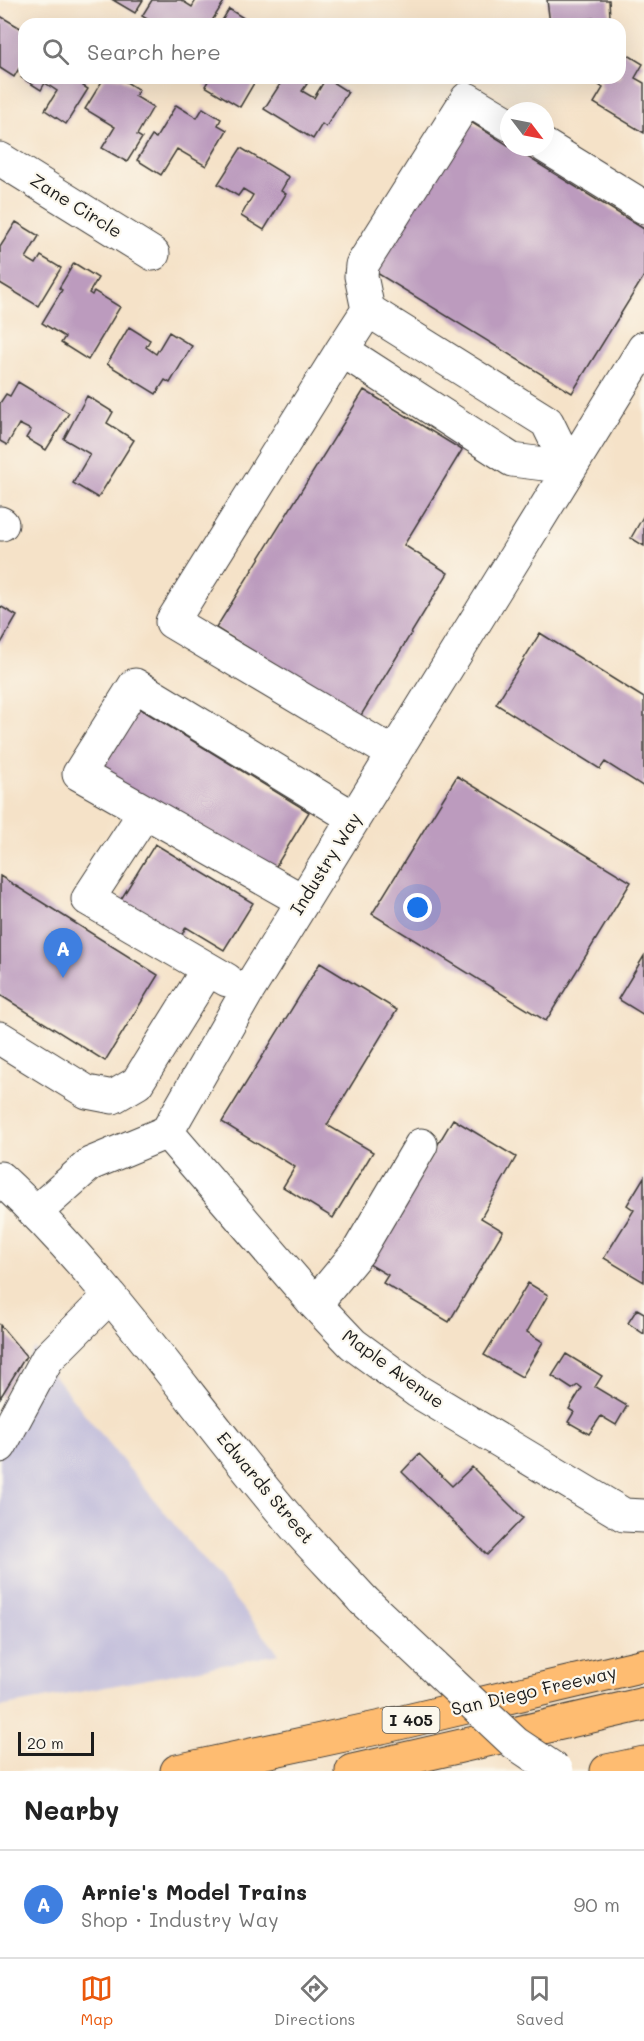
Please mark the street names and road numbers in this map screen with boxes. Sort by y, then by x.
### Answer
street label: Zane Circle [26,167,127,243]
street label: Industry Way [284,808,366,919]
street label: Maple Avenue [338,1323,449,1413]
street label: Edwards Street [212,1426,320,1548]
street label: San Diego Freeway [449,1659,619,1721]
road number: I 405 [382,1707,440,1733]

